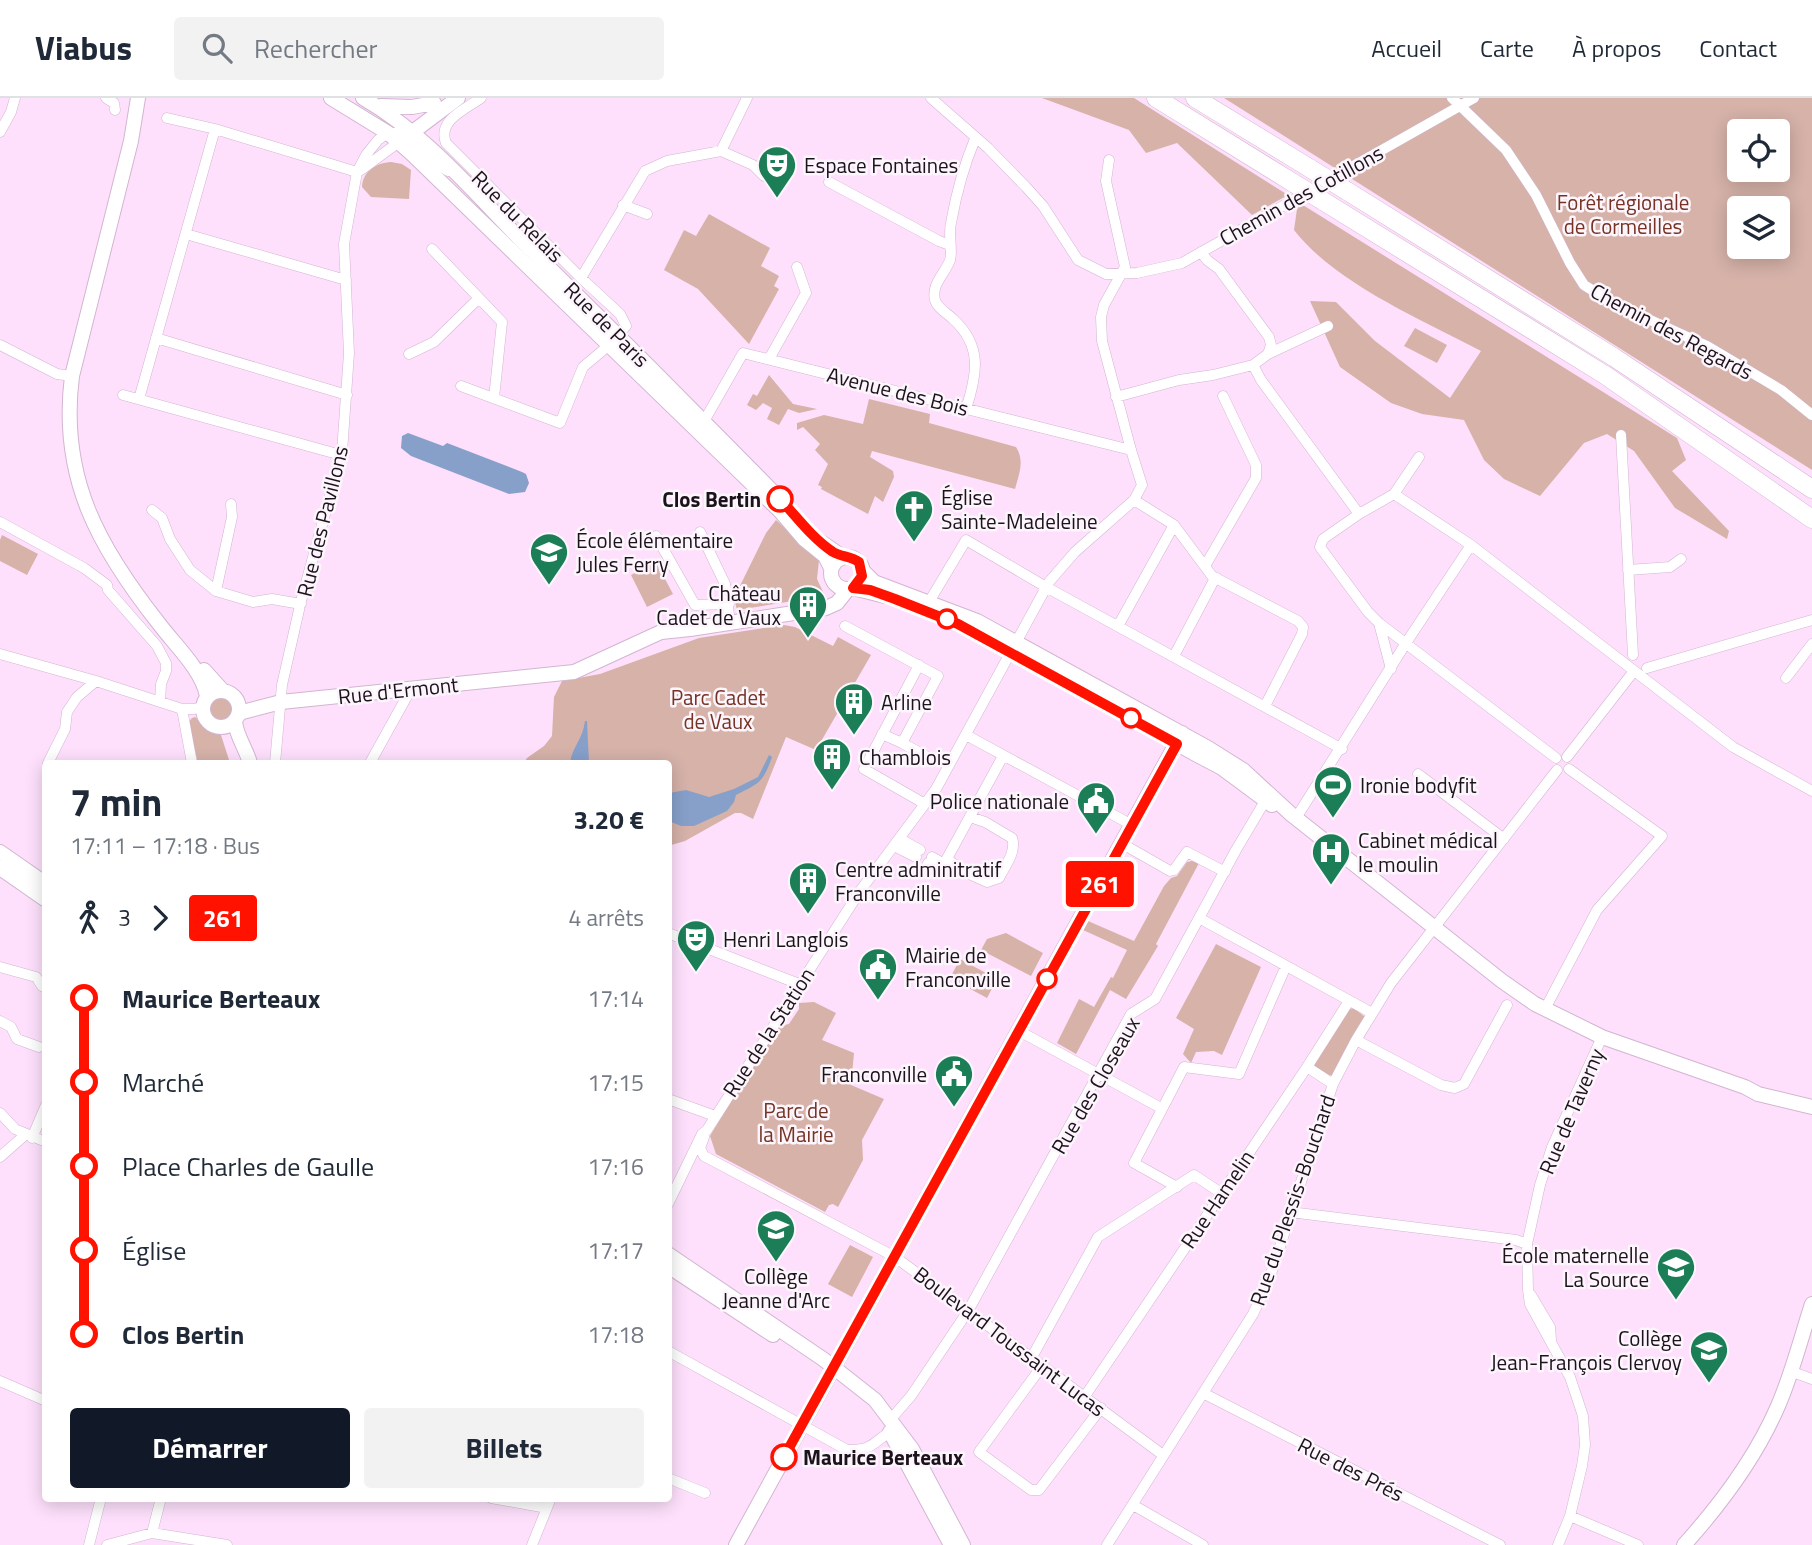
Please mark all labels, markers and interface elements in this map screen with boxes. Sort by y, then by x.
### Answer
search box [174,17,664,80]
text: Viabus [35,23,132,73]
icon: search [198,29,236,67]
text: Rechercher [254,29,378,68]
text: Accueil [1371,30,1442,66]
text: Carte [1480,30,1534,66]
text: À propos [1572,30,1661,66]
text: Contact [1699,30,1777,66]
map controls [1727,119,1790,259]
button: locate [1727,119,1790,182]
street label: Chemin des Cotillons [1213,137,1389,253]
theatre icon: Espace Fontaines [756,144,798,199]
place label: Espace Fontaines [804,149,958,181]
street label: Rue du Relais [465,163,571,269]
park label: Forêt régionale de Cormeilles [1557,186,1689,242]
button: layers [1727,196,1790,259]
street label: Rue de Paris [557,274,657,374]
street label: Chemin des Regards [1585,275,1759,387]
street label: Avenue des Bois [824,358,972,424]
street label: Rue des Pavillons [288,442,356,600]
place label: Église Sainte-Madeleine [941,481,1098,537]
place label: Clos Bertin [662,483,761,515]
marker: Clos Bertin [767,486,793,512]
church icon: Église Sainte-Madeleine [893,488,935,543]
place label: École élémentaire Jules Ferry [576,524,733,580]
school or university icon: École élémentaire Jules Ferry [528,531,570,586]
place label: Château Cadet de Vaux [656,577,781,633]
building icon: Château Cadet de Vaux [787,584,829,639]
unlabelled marker [937,609,957,629]
street label: Rue d'Ermont [336,668,460,712]
park label: Parc Cadet de Vaux [671,681,766,737]
building icon: Arline [833,681,875,736]
place label: Arline [881,686,932,718]
unlabelled marker [1121,708,1141,728]
building icon: Chamblois [811,736,853,791]
place label: Chamblois [859,741,951,773]
sports icon: Ironie bodyfit [1312,764,1354,819]
place label: Ironie bodyfit [1360,769,1477,801]
text: 7 min [70,773,162,831]
public building icon: Police nationale [1075,780,1117,835]
place label: Police nationale [930,785,1069,817]
text: 3.20 € [573,800,644,839]
place label: Cabinet médical le moulin [1358,824,1498,880]
text: 17:11 – 17:18 · Bus [70,828,260,863]
hospital icon: Cabinet médical le moulin [1310,831,1352,886]
place label: Centre adminitratif Franconville [835,853,1001,909]
building icon: Centre adminitratif Franconville [787,860,829,915]
line badge: 261 [1060,861,1140,907]
text: 261 [1080,866,1120,902]
icon: walk [70,899,108,937]
icon: forward [141,899,179,937]
text: 3 [118,900,131,935]
text: 261 [203,900,243,936]
text: 4 arrêts [569,900,644,935]
theatre icon: Henri Langlois [675,918,717,973]
place label: Henri Langlois [723,923,848,955]
place label: Mairie de Franconville [905,939,1011,995]
public building icon: Mairie de Franconville [857,946,899,1001]
street label: Rue de la Station [714,961,822,1103]
unlabelled marker [1037,969,1057,989]
text: Maurice Berteaux [122,979,320,1018]
text: 17:14 [587,981,644,1016]
street label: Rue des Closeaux [1043,1010,1148,1160]
street label: Rue de Taverny [1530,1043,1612,1179]
public building icon: Franconville [933,1053,975,1108]
place label: Franconville [821,1058,927,1090]
text: Marché [122,1063,204,1102]
text: 17:15 [587,1065,644,1100]
street label: Rue du Plessis-Bouchard [1241,1090,1343,1310]
park label: Parc de la Mairie [758,1094,834,1150]
street label: Rue Hamelin [1172,1143,1262,1255]
text: Place Charles de Gaulle [122,1147,374,1186]
text: 17:16 [587,1149,644,1184]
school or university icon: Collège Jeanne d'Arc [755,1208,797,1263]
text: Église [122,1231,186,1270]
text: 17:17 [587,1233,644,1268]
place label: École maternelle La Source [1502,1239,1649,1295]
school or university icon: École maternelle La Source [1655,1246,1697,1301]
street label: Boulevard Toussaint Lucas [907,1258,1113,1424]
place label: Collège Jeanne d'Arc [722,1260,830,1316]
text: Clos Bertin [122,1315,244,1354]
text: 17:18 [587,1317,644,1352]
place label: Collège Jean-François Clervoy [1491,1322,1682,1378]
school or university icon: Collège Jean-François Clervoy [1688,1329,1730,1384]
button: Démarrer [70,1408,350,1488]
button: Billets [364,1408,644,1488]
street label: Rue des Prés [1292,1429,1410,1509]
place label: Maurice Berteaux [803,1441,963,1473]
marker: Maurice Berteaux [771,1444,797,1470]

